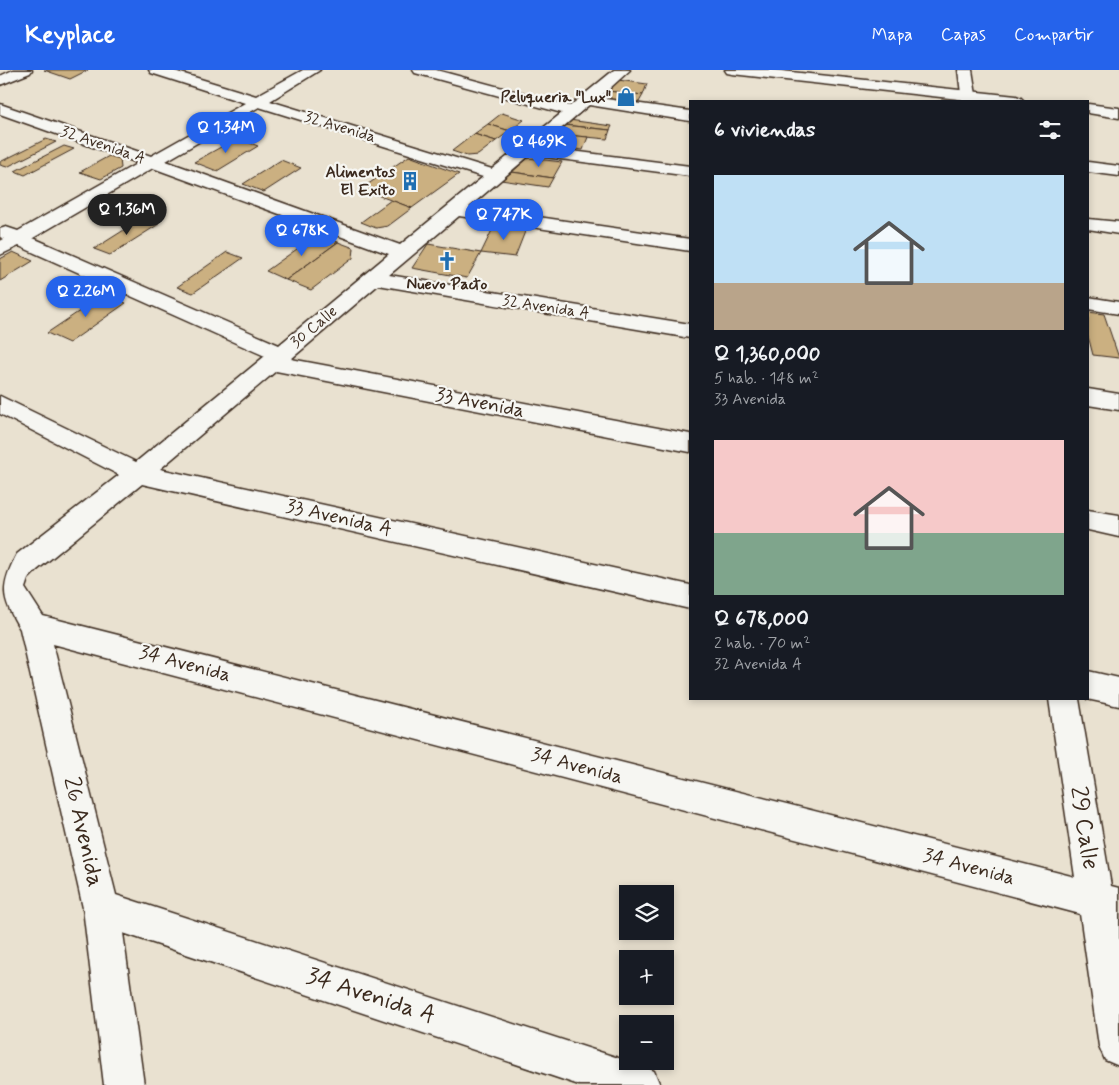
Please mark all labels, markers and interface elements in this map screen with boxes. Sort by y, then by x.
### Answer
text: Keyplace [25,20,115,51]
text: Mapa [872,23,913,47]
text: Capas [941,23,986,47]
text: Compartir [1014,23,1094,47]
shop icon: Peluqueria "Lux" [615,86,637,108]
place label: Peluqueria "Lux" [501,87,611,108]
street label: 32 Avenida [302,106,378,148]
pin: Q 1.34M [180,112,272,154]
text: 6 viviendas [714,116,815,144]
icon: filters [1036,116,1064,144]
text: Q 1.34M [197,117,255,138]
street label: 32 Avenida A [58,121,148,169]
pin: Q 469K [498,126,580,168]
text: Q 469K [512,131,566,152]
place label: Alimentos El Exito [325,162,396,201]
building icon: Alimentos El Exito [399,170,421,192]
pin: Q 1.36M [81,194,173,236]
pin: Q 747K [463,198,545,241]
text: Q 1.36M [99,199,155,220]
text: Q 747K [476,204,532,225]
icon: home [844,208,934,298]
pin: Q 678K [261,214,343,257]
text: Q 678K [276,220,328,241]
church icon: Nuevo Pacto [436,250,458,272]
place label: Nuevo Pacto [407,274,488,295]
pin: Q 2.26M [40,276,132,318]
text: Q 2.26M [57,281,115,302]
street label: 32 Avenida A [501,290,591,324]
street label: 30 Calle [286,301,342,353]
text: Q 1,360,000 [714,340,821,368]
text: 5 hab. · 148 m² [714,368,819,389]
street label: 33 Avenida [433,381,527,425]
text: 33 Avenida [714,389,786,410]
icon: home [844,473,934,563]
street label: 33 Avenida A [283,493,395,543]
text: Q 678,000 [714,605,809,633]
text: 2 hab. · 70 m² [714,633,810,654]
street label: 34 Avenida [136,639,234,689]
text: 32 Avenida A [714,654,802,675]
street label: 34 Avenida [528,741,626,791]
street label: 26 Avenida [55,774,111,890]
street label: 29 Calle [1062,784,1106,872]
street label: 34 Avenida [920,842,1018,892]
map controls [619,885,674,1070]
button: layers [619,885,674,940]
button: + [619,950,674,1005]
street label: 34 Avenida A [302,961,440,1031]
button: − [619,1015,674,1070]

